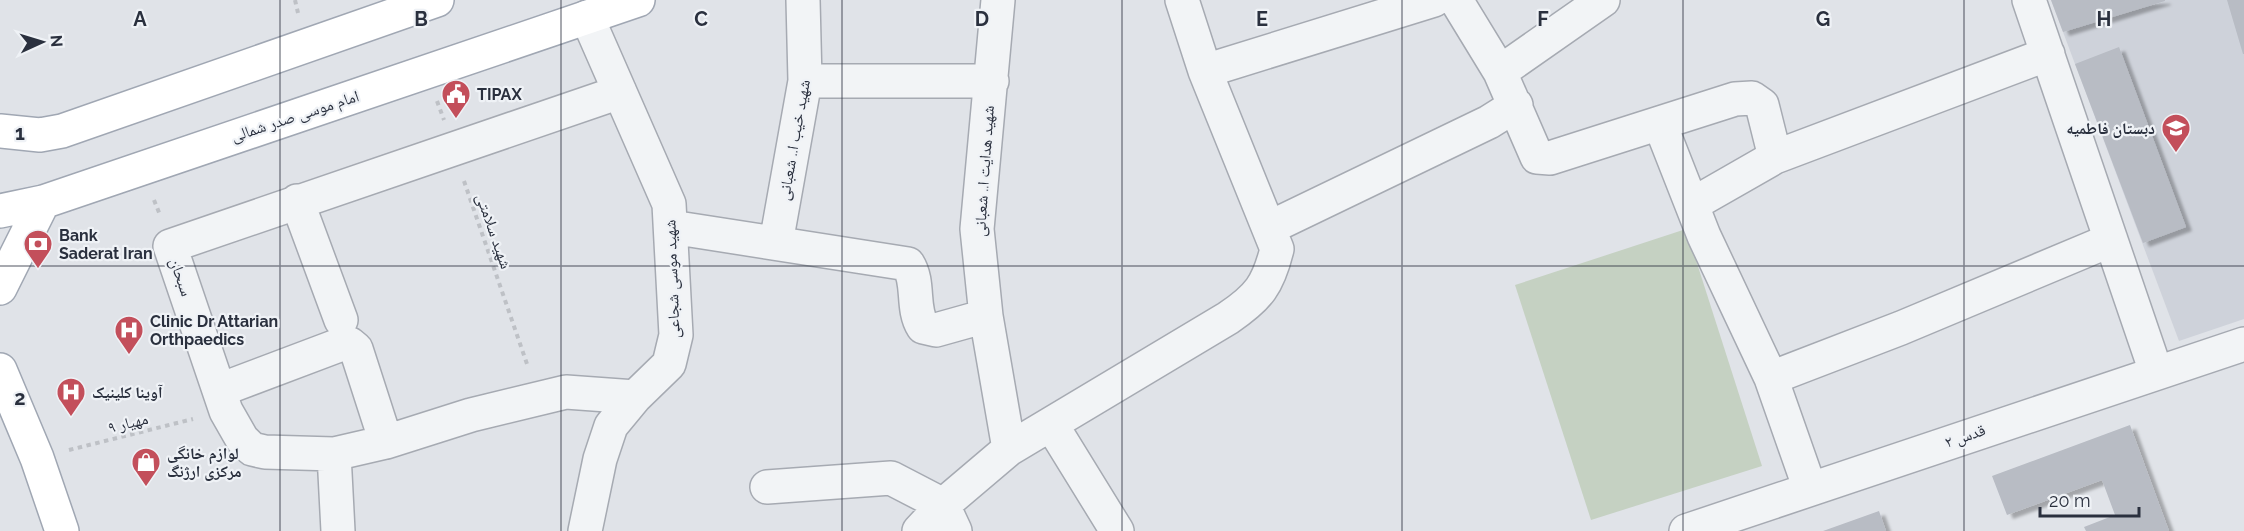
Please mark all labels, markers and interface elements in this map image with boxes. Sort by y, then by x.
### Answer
text: A [133,7,147,31]
text: B [414,7,428,31]
text: C [694,7,708,31]
text: D [975,7,989,31]
text: E [1256,7,1268,31]
text: F [1537,7,1549,31]
text: G [1816,7,1830,31]
text: H [2097,7,2111,31]
north arrow [12,12,72,72]
text: N [47,34,66,48]
public building icon: TIPAX [440,78,472,120]
street label: شهید خیب ا.. شعبانی [774,78,815,202]
place label: TIPAX [477,85,522,104]
street label: امام موسی صدر شمالی [229,86,362,147]
street label: شهید هدایت ا.. شعبانی [970,105,999,237]
school or university icon: دبستان فاطمیه [2160,112,2192,154]
place label: دبستان فاطمیه [2066,119,2155,138]
text: 1 [15,121,25,145]
street label: شهید سلامتی [471,191,516,271]
street label: شهید موسی شجاعی [660,219,685,339]
place label: Bank Saderat Iran [59,226,153,263]
bank icon: Bank Saderat Iran [22,228,54,270]
street label: سبحان [165,255,196,299]
place label: Clinic Dr Attarian Orthpaedics [150,312,278,349]
hospital icon: Clinic Dr Attarian Orthpaedics [113,314,145,356]
hospital icon: آوینا کلینیک [55,376,87,418]
place label: آوینا کلینیک [92,383,163,402]
text: 2 [14,386,26,410]
street label: مهیار ۹ [106,409,150,437]
street label: قدس ۲ [1942,420,1988,453]
place label: لوازم خانگی مرکزی ارژنگ [167,444,242,481]
shop icon: لوازم خانگی مرکزی ارژنگ [130,446,162,488]
scale bar [2040,480,2139,518]
text: 20 m [2049,490,2091,511]

